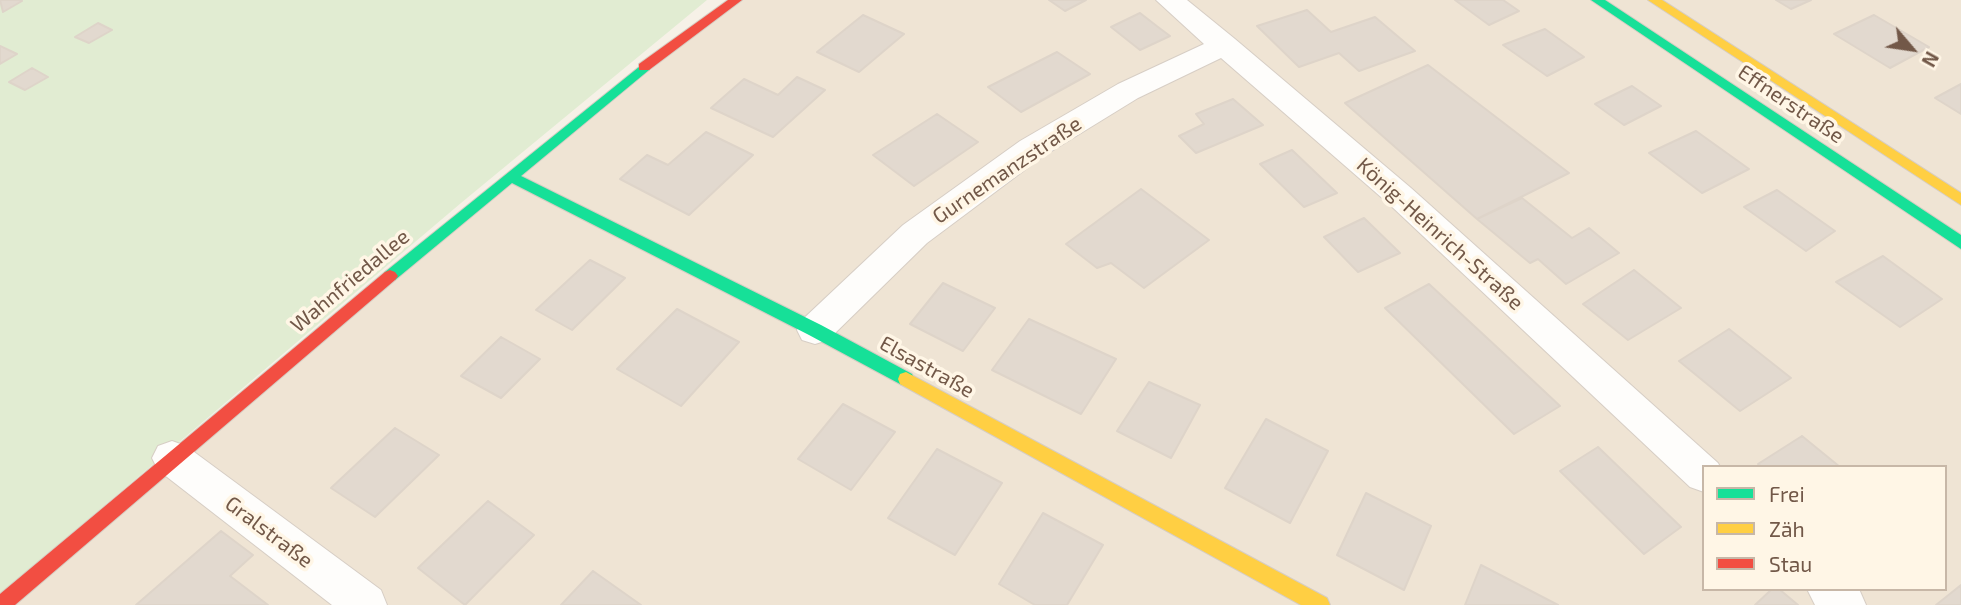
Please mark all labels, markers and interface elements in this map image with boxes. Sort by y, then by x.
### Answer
north arrow [1877,14,1947,84]
text: N [1917,48,1944,71]
street label: Effnerstraße [1733,59,1849,149]
street label: Gurnemanzstraße [928,111,1086,229]
street label: König-Heinrich-Straße [1351,152,1529,316]
street label: Wahnfriedallee [286,224,414,338]
street label: Elsastraße [875,331,979,403]
legend [1702,465,1947,591]
text: Frei [1769,481,1805,506]
street label: Gralstraße [220,491,318,573]
text: Zäh [1769,516,1805,541]
text: Stau [1769,551,1812,576]

